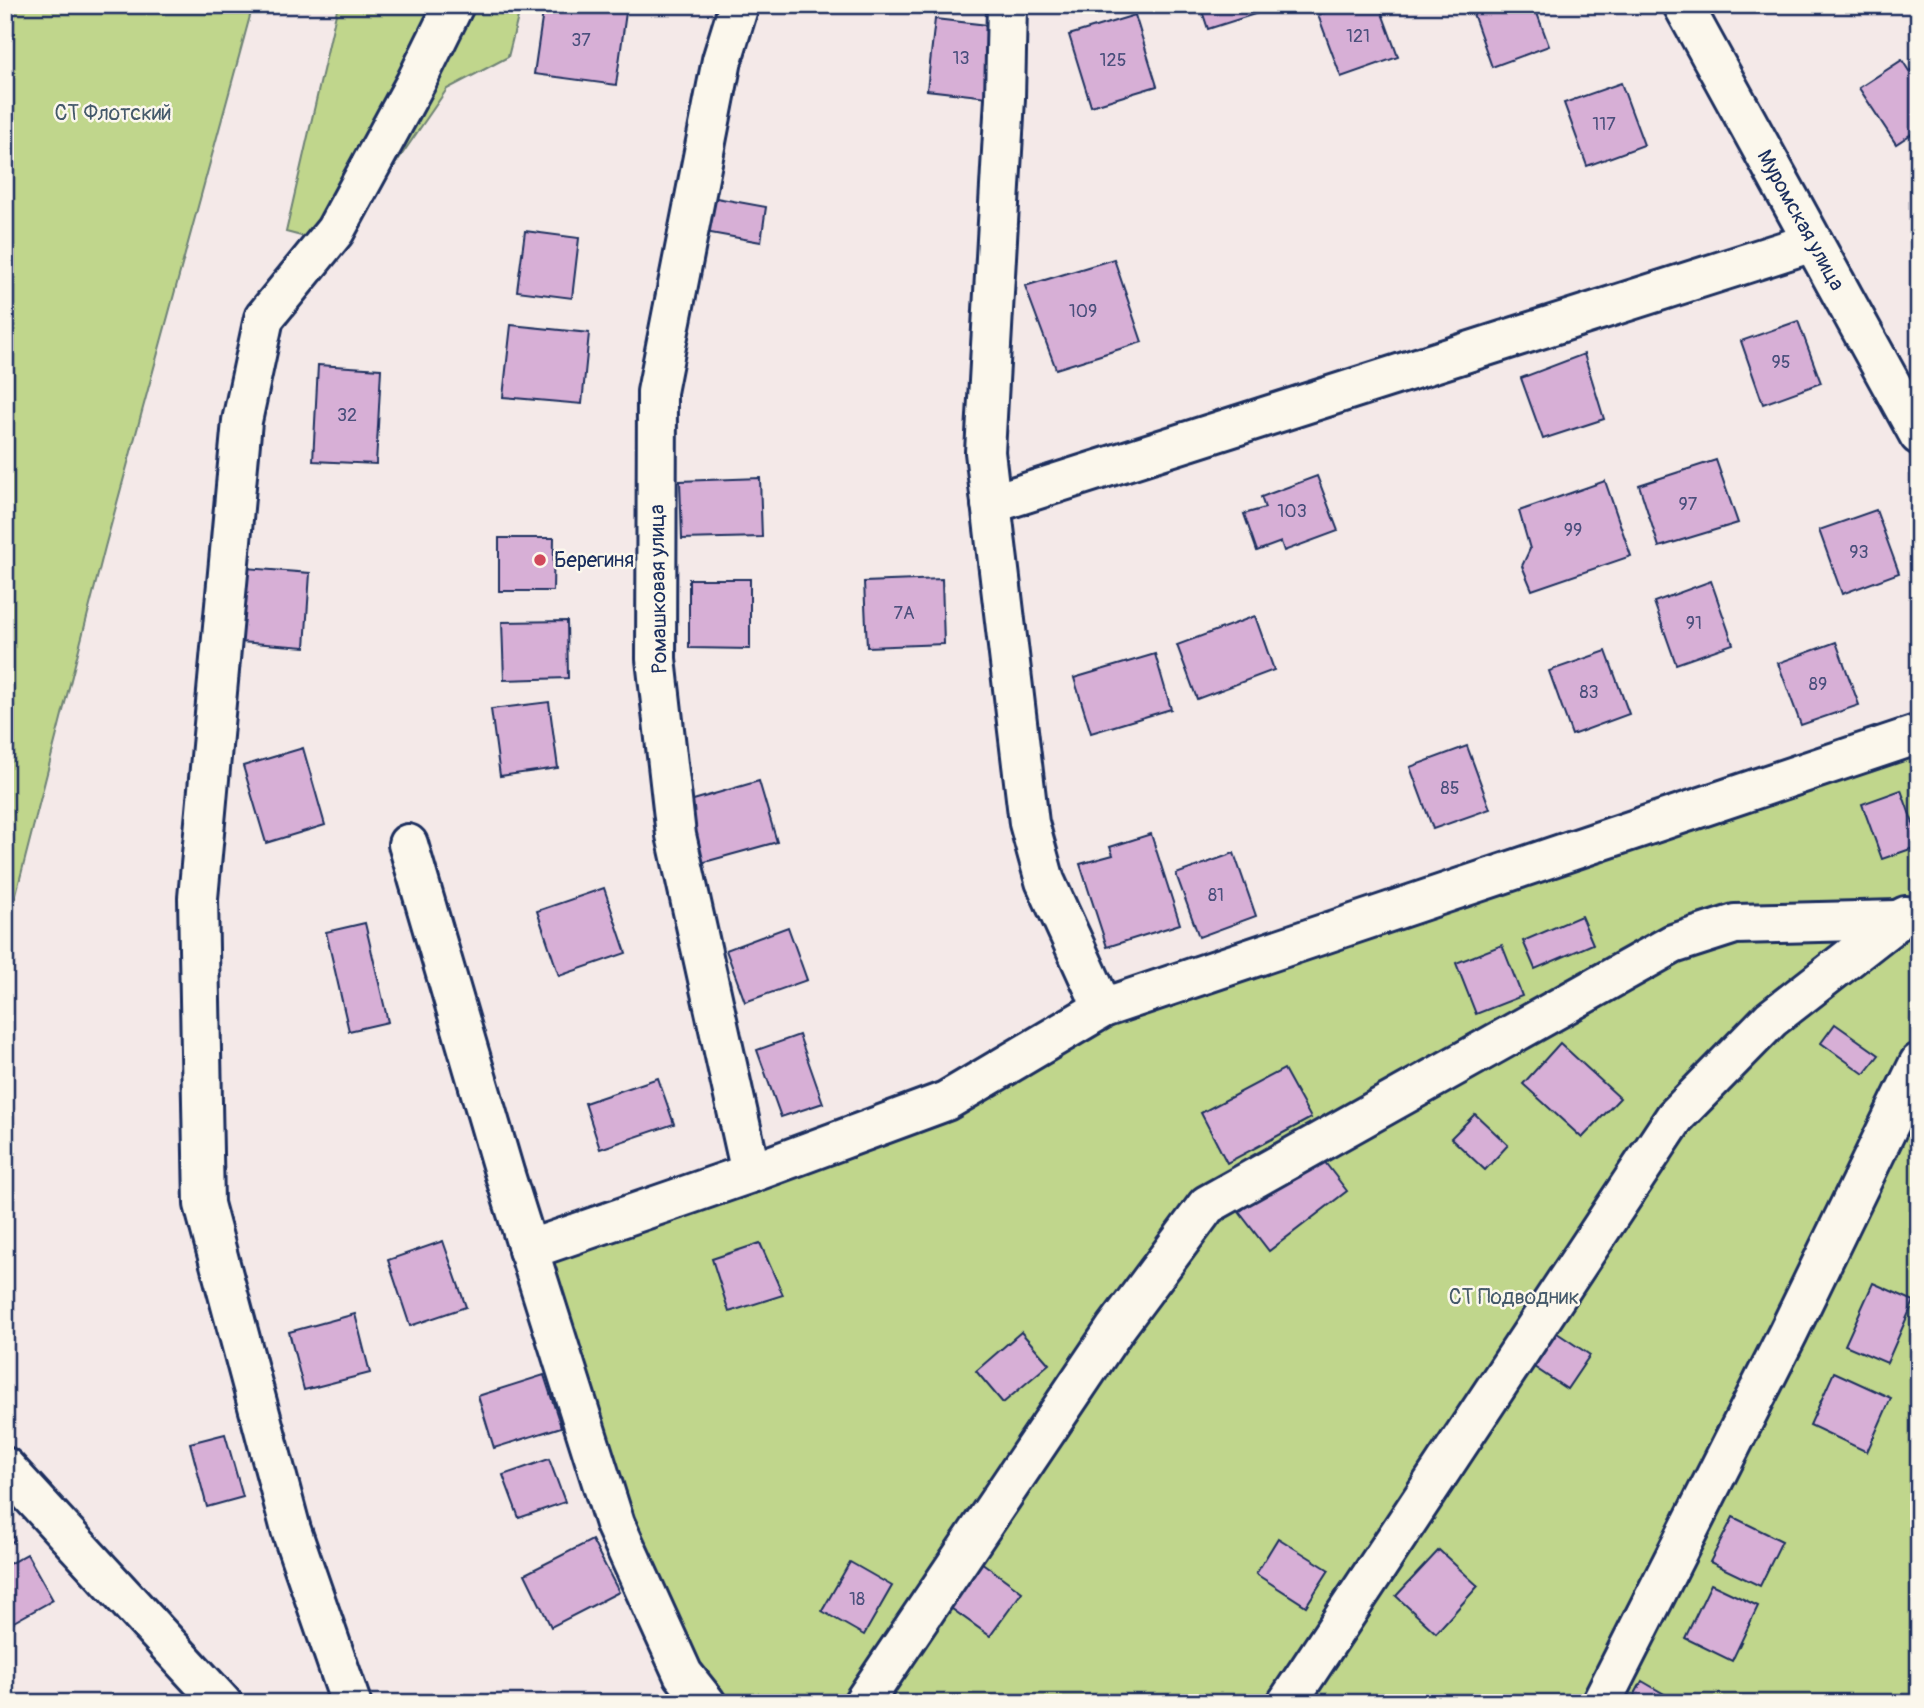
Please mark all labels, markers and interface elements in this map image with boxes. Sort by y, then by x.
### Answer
house number: 121 [1346,25,1370,48]
house number: 37 [571,29,591,52]
house number: 13 [952,47,970,70]
house number: 125 [1100,49,1126,72]
park label: СТ Флотский [54,100,172,127]
house number: 117 [1592,113,1616,136]
street label: Муромская улица [1751,145,1850,295]
house number: 109 [1069,300,1097,323]
house number: 95 [1771,351,1791,374]
house number: 32 [337,404,357,427]
house number: 97 [1679,493,1698,516]
house number: 103 [1277,500,1307,523]
street label: Ромашковая улица [644,504,673,674]
house number: 99 [1564,519,1582,542]
house number: 93 [1849,541,1869,564]
place label: Берегиня [554,547,634,574]
marker: Берегиня [532,552,548,568]
house number: 7А [893,602,915,625]
house number: 91 [1686,612,1702,635]
house number: 89 [1809,673,1827,696]
house number: 83 [1579,681,1599,704]
house number: 85 [1441,777,1459,800]
house number: 81 [1208,884,1224,907]
park label: СТ Подводник [1449,1284,1579,1311]
house number: 18 [849,1588,865,1611]

